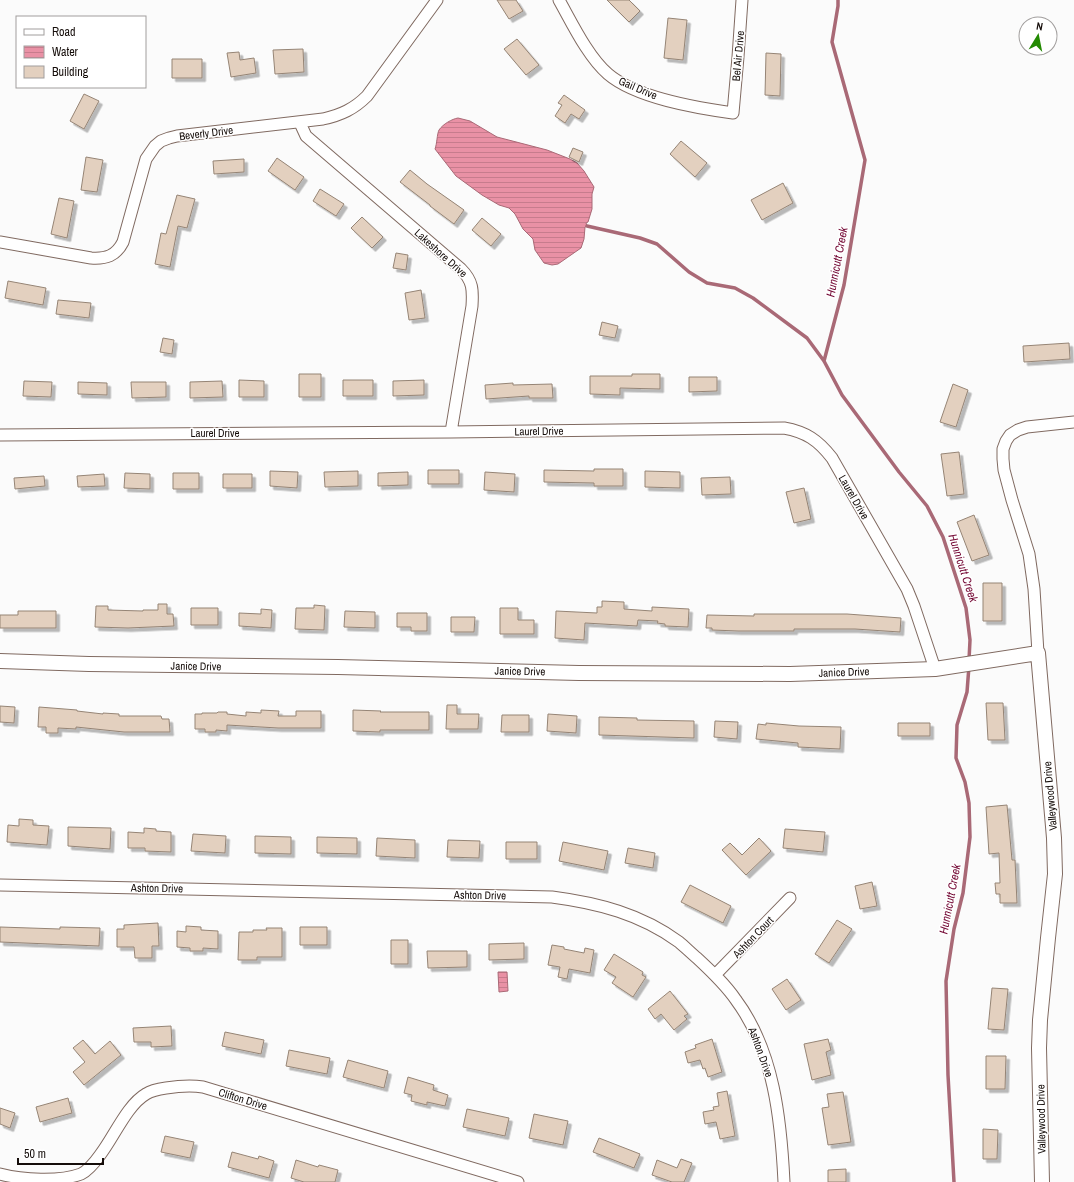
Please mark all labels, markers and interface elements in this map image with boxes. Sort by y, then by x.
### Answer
legend [16,16,146,88]
north arrow [1018,16,1058,56]
text: N [1035,19,1044,34]
text: Road [52,24,76,40]
street label: Bel Air Drive [729,30,747,82]
text: Water [52,44,79,60]
text: Building [52,64,89,80]
street label: Gail Drive [617,74,659,102]
street label: Beverly Drive [178,123,234,143]
water label: Hunnicutt Creek [822,225,852,298]
street label: Lakeshore Drive [412,226,470,280]
street label: Laurel Drive [514,424,564,438]
street label: Laurel Drive [190,426,240,440]
street label: Laurel Drive [836,472,872,522]
water label: Hunnicutt Creek [944,532,982,605]
street label: Janice Drive [171,659,221,673]
street label: Janice Drive [495,664,545,678]
street label: Janice Drive [818,664,870,680]
street label: Valleywood Drive [1040,761,1060,831]
water label: Hunnicutt Creek [935,862,965,935]
street label: Ashton Drive [130,881,183,895]
street label: Ashton Drive [453,888,506,902]
street label: Ashton Court [729,913,777,962]
street label: Ashton Drive [745,1024,776,1079]
street label: Valleywood Drive [1033,1084,1049,1154]
street label: Clifton Drive [217,1085,269,1113]
scale bar [18,1140,103,1166]
text: 50 m [24,1146,46,1162]

